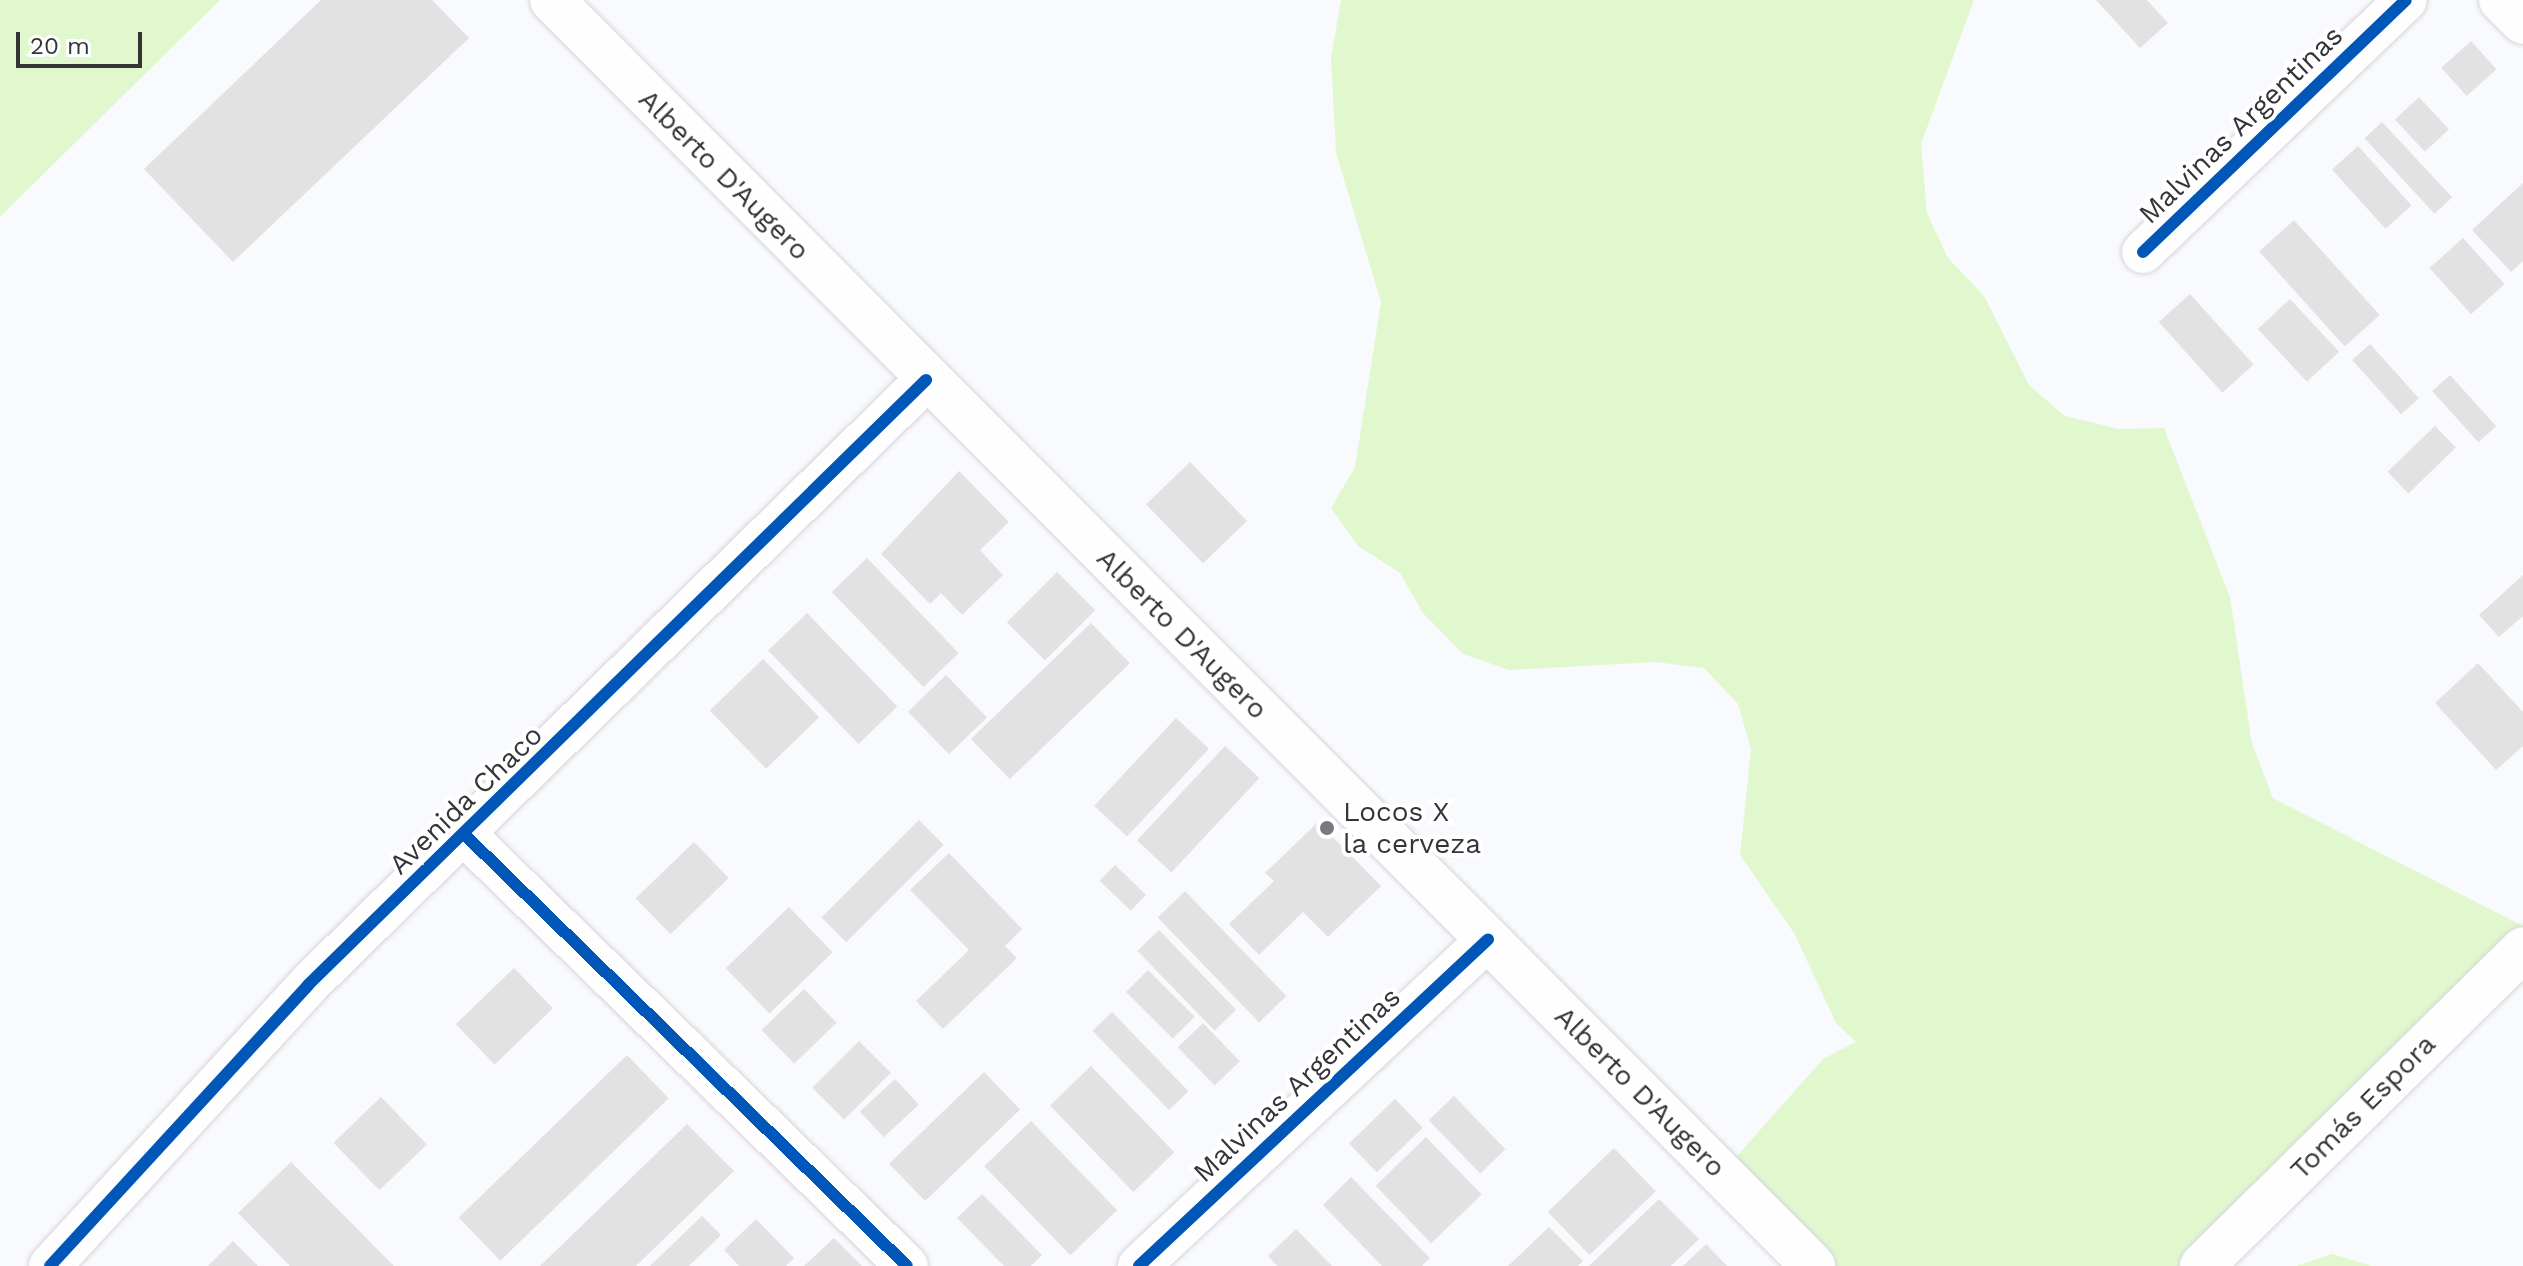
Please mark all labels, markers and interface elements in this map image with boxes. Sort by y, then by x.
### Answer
scale bar [20,16,146,66]
street label: Malvinas Argentinas [2132,19,2350,231]
text: 20 m [30,32,90,60]
street label: Alberto D'Augero [632,83,816,267]
street label: Alberto D'Augero [1090,542,1274,726]
street label: Avenida Chaco [382,718,550,882]
place label: Locos X la cerveza [1343,795,1482,861]
marker: Locos X la cerveza [1318,819,1336,837]
street label: Malvinas Argentinas [1186,980,1408,1190]
street label: Alberto D'Augero [1548,1000,1732,1184]
street label: Tomás Espora [2283,1027,2443,1187]

